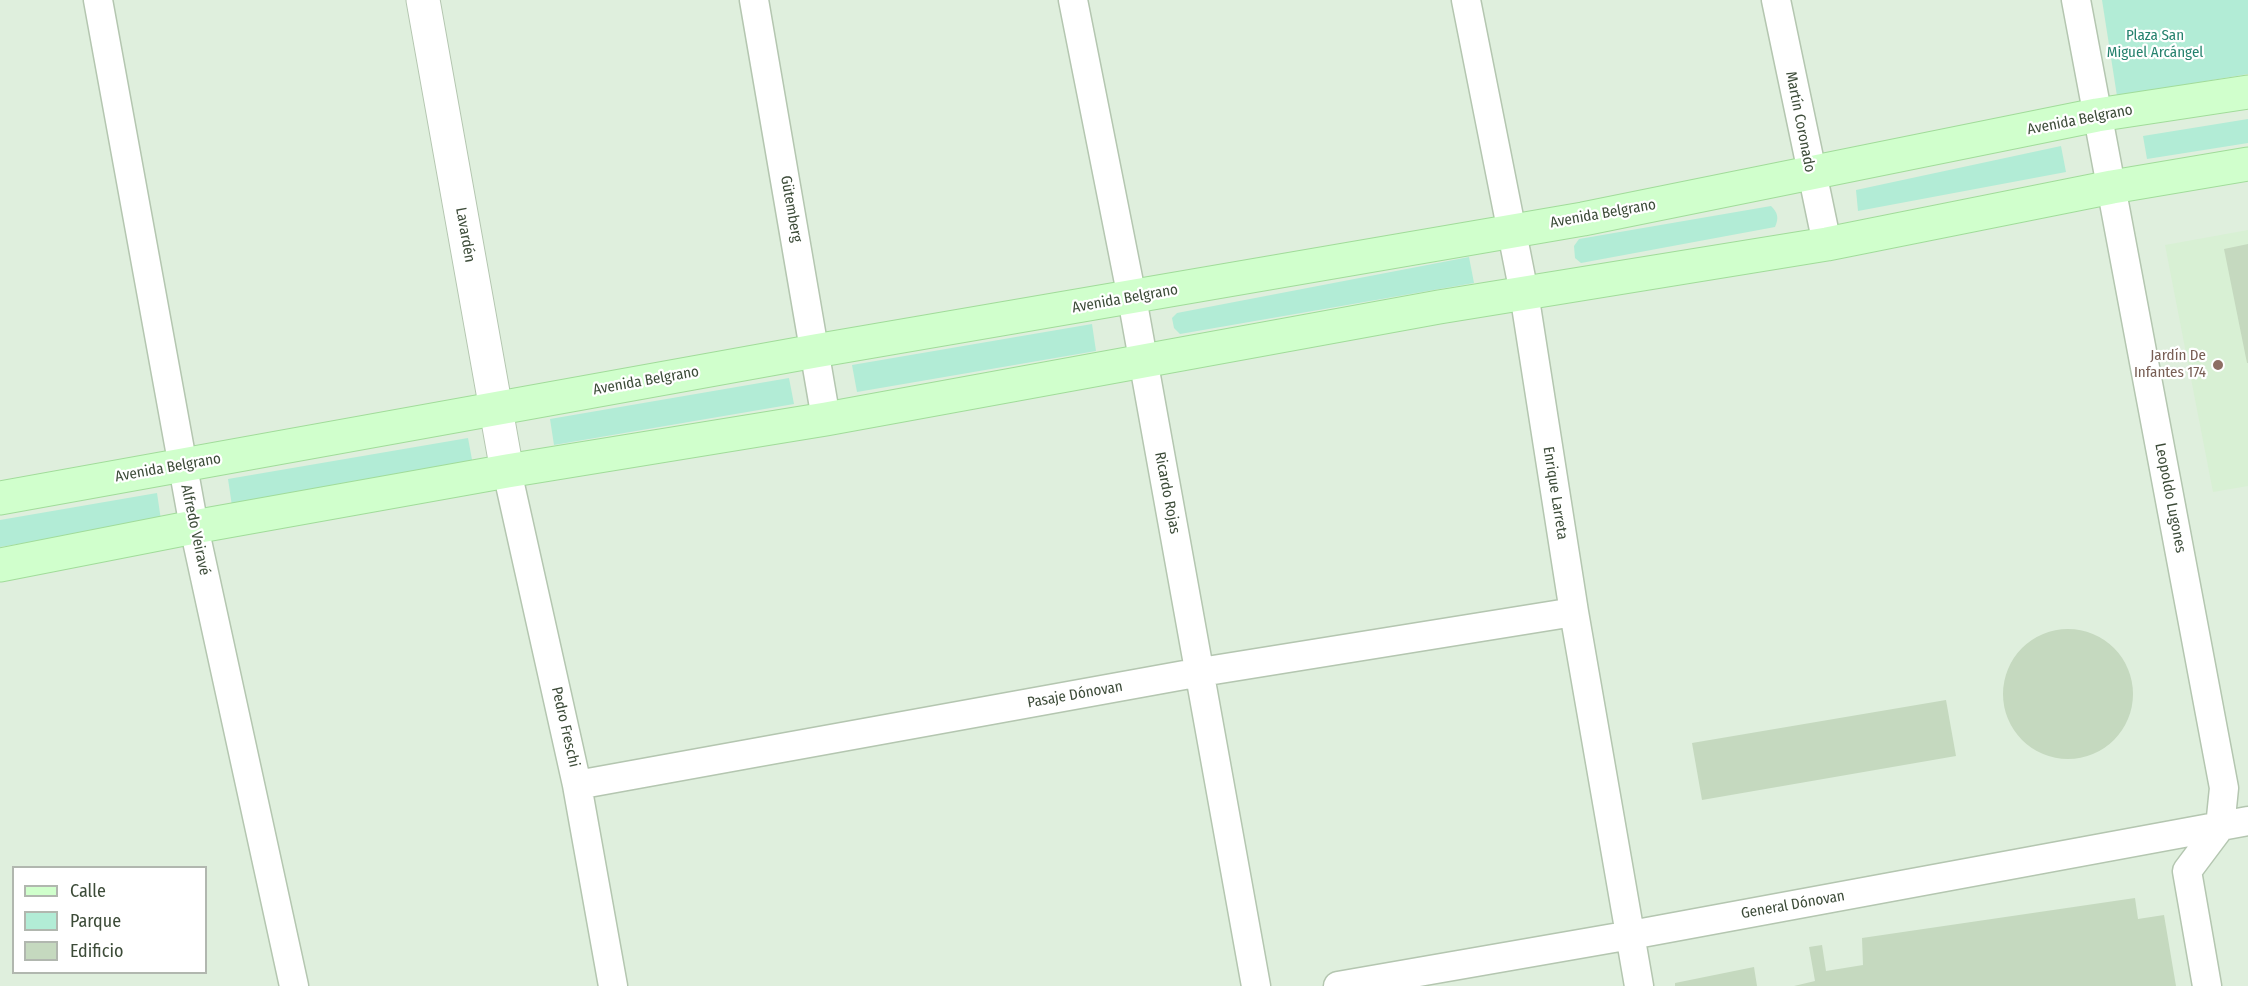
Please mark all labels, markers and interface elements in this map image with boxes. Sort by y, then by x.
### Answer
park label: Plaza San Miguel Arcángel [2107,27,2203,62]
street label: Martín Coronado [1781,70,1819,174]
street label: Avenida Belgrano [2026,101,2134,139]
street label: Gütemberg [776,174,806,244]
street label: Avenida Belgrano [1549,196,1657,232]
street label: Lavardén [451,206,479,264]
street label: Avenida Belgrano [1071,281,1179,317]
place label: Jardín De Infantes 174 [2134,347,2206,382]
marker: Jardín De Infantes 174 [2211,358,2225,372]
street label: Avenida Belgrano [592,363,700,399]
street label: Leopoldo Lugones [2151,442,2189,554]
street label: Enrique Larreta [1539,445,1571,541]
street label: Avenida Belgrano [114,450,222,486]
street label: Ricardo Rojas [1150,450,1184,536]
street label: Alfredo Veiravé [177,483,213,577]
street label: Pasaje Dónovan [1026,678,1124,712]
street label: Pedro Freschi [547,685,583,769]
legend [12,866,207,974]
text: Calle [70,880,106,902]
street label: General Dónovan [1740,887,1846,923]
text: Parque [70,910,121,932]
text: Edificio [70,940,123,962]

